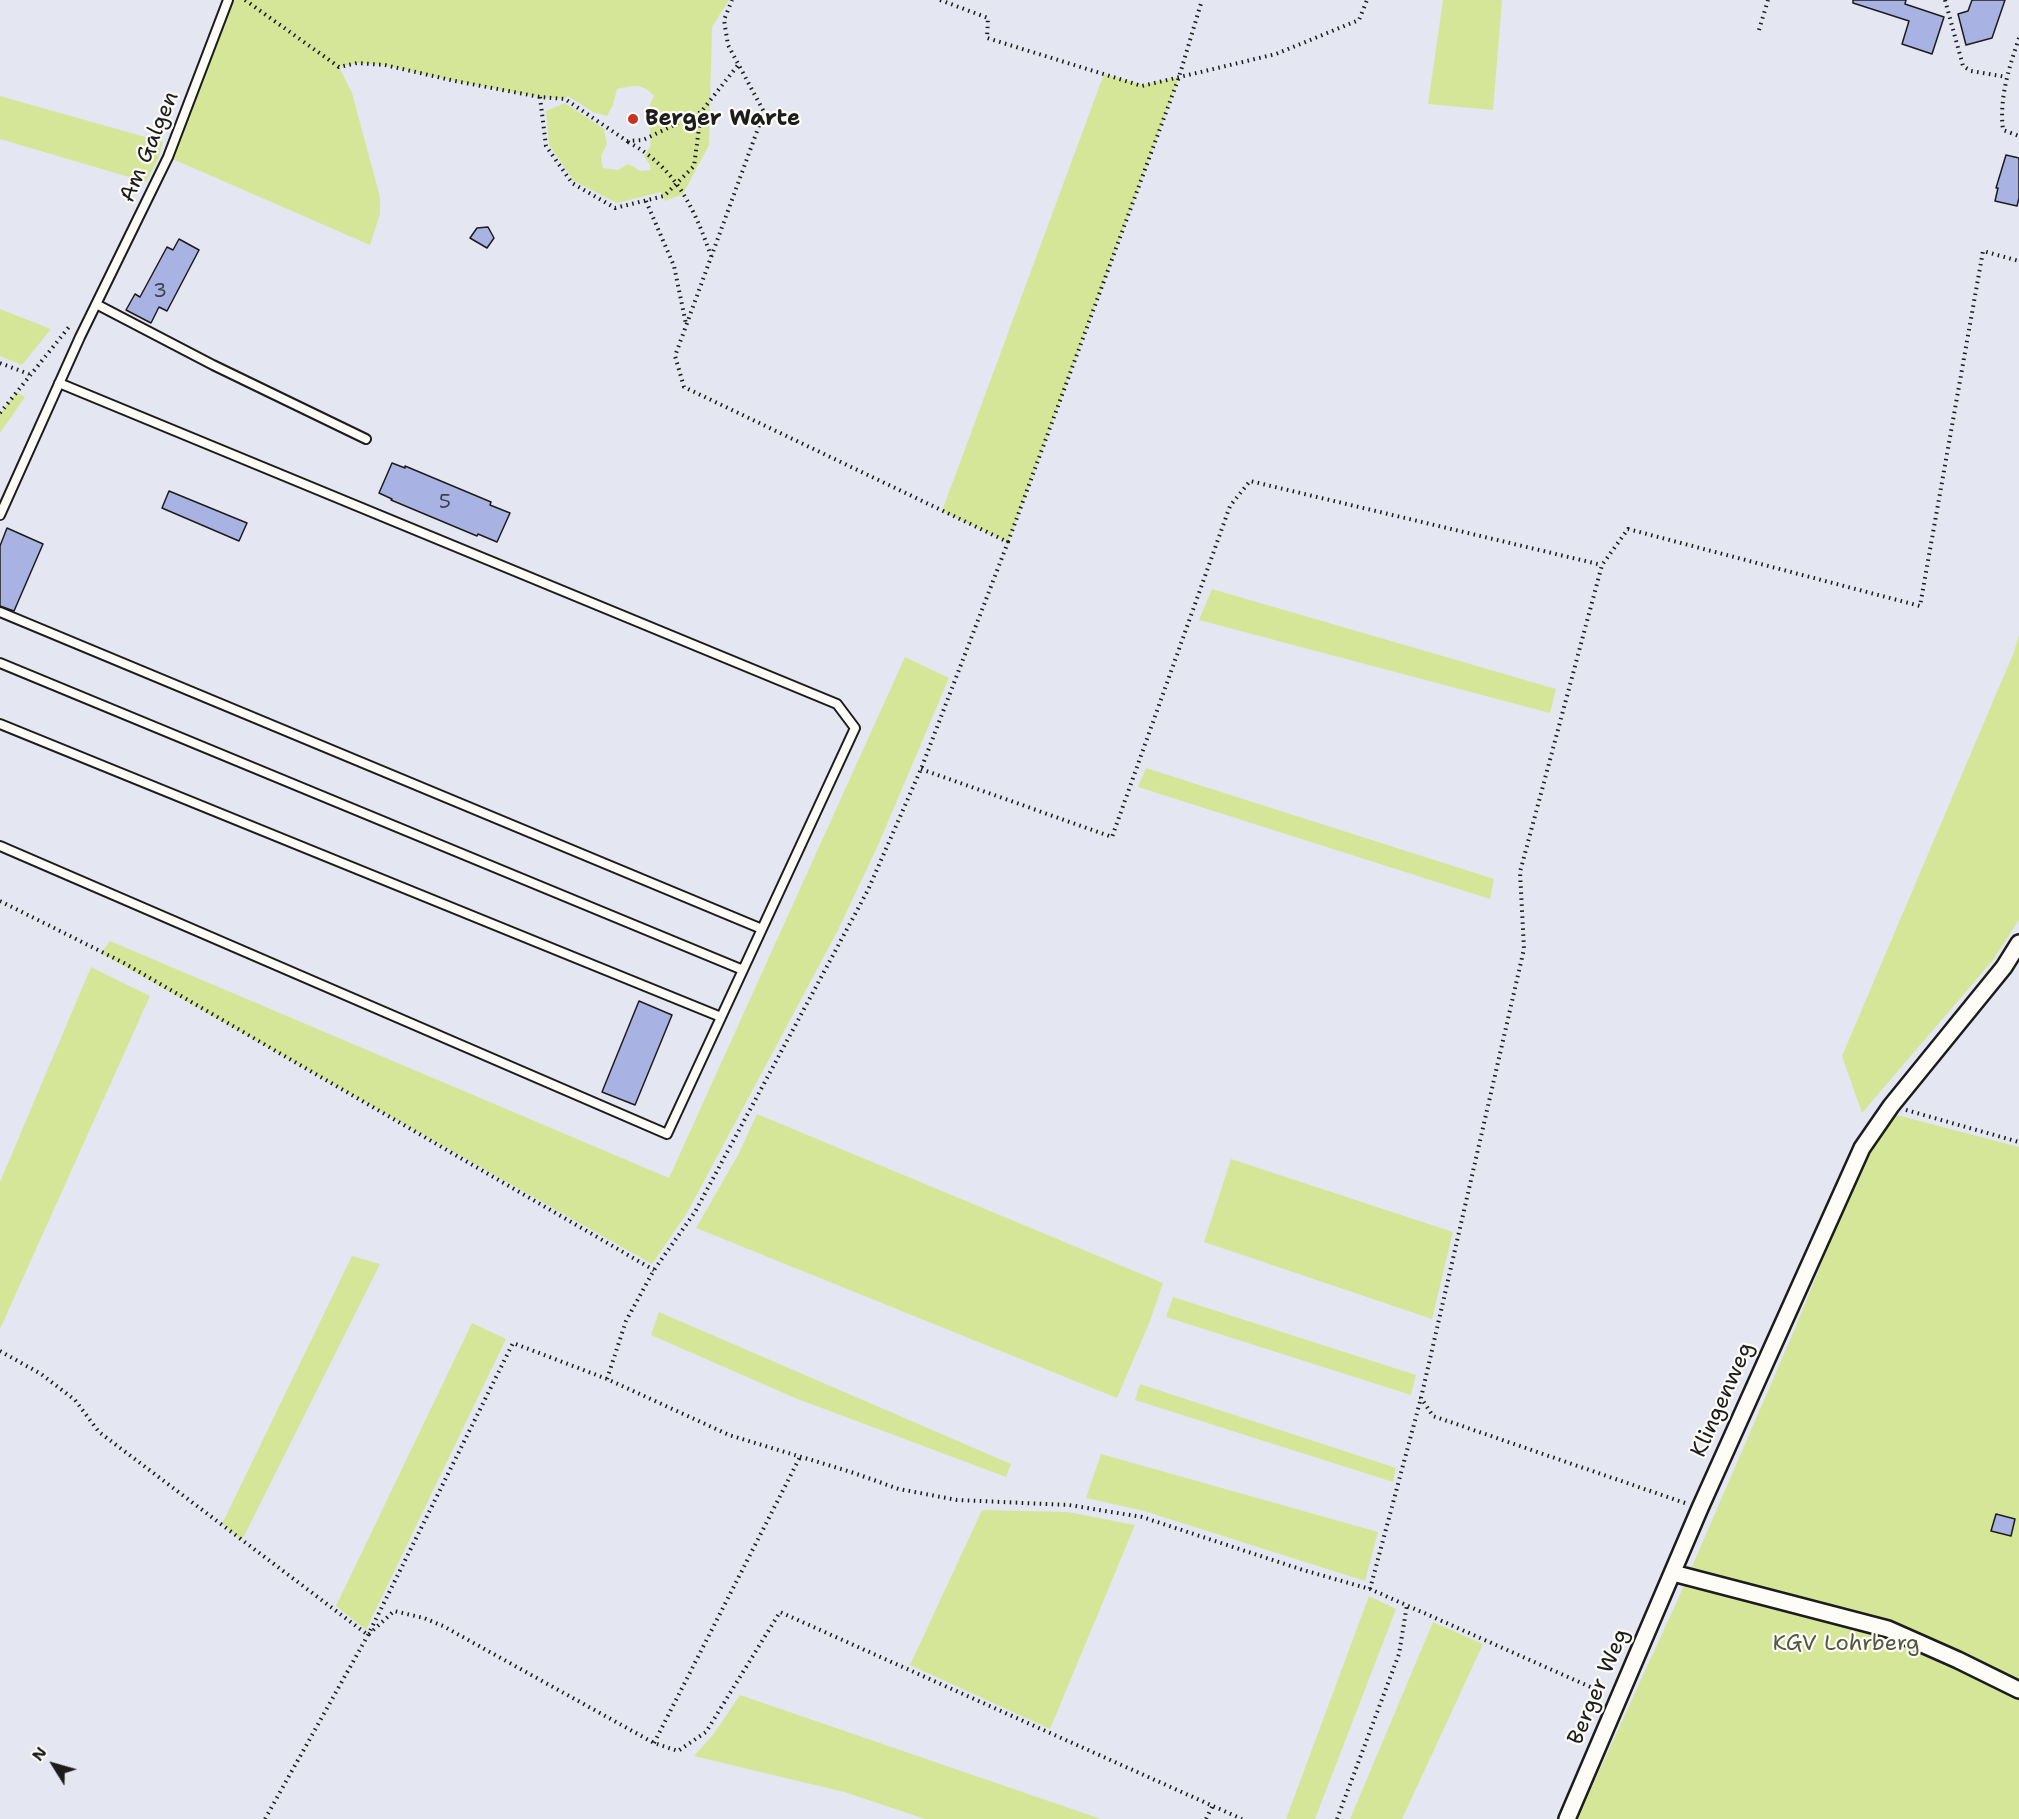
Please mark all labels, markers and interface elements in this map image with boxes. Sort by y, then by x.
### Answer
street label: Am Galgen [115,88,185,206]
place label: Berger Warte [645,106,800,132]
marker: Berger Warte [626,112,640,126]
house number: 3 [153,280,167,304]
house number: 5 [439,491,451,515]
street label: Klingenweg [1686,1339,1760,1461]
street label: Berger Weg [1563,1625,1635,1749]
park label: KGV Lohrberg [1772,1631,1920,1657]
north arrow [24,1735,84,1795]
text: N [27,1742,51,1765]

